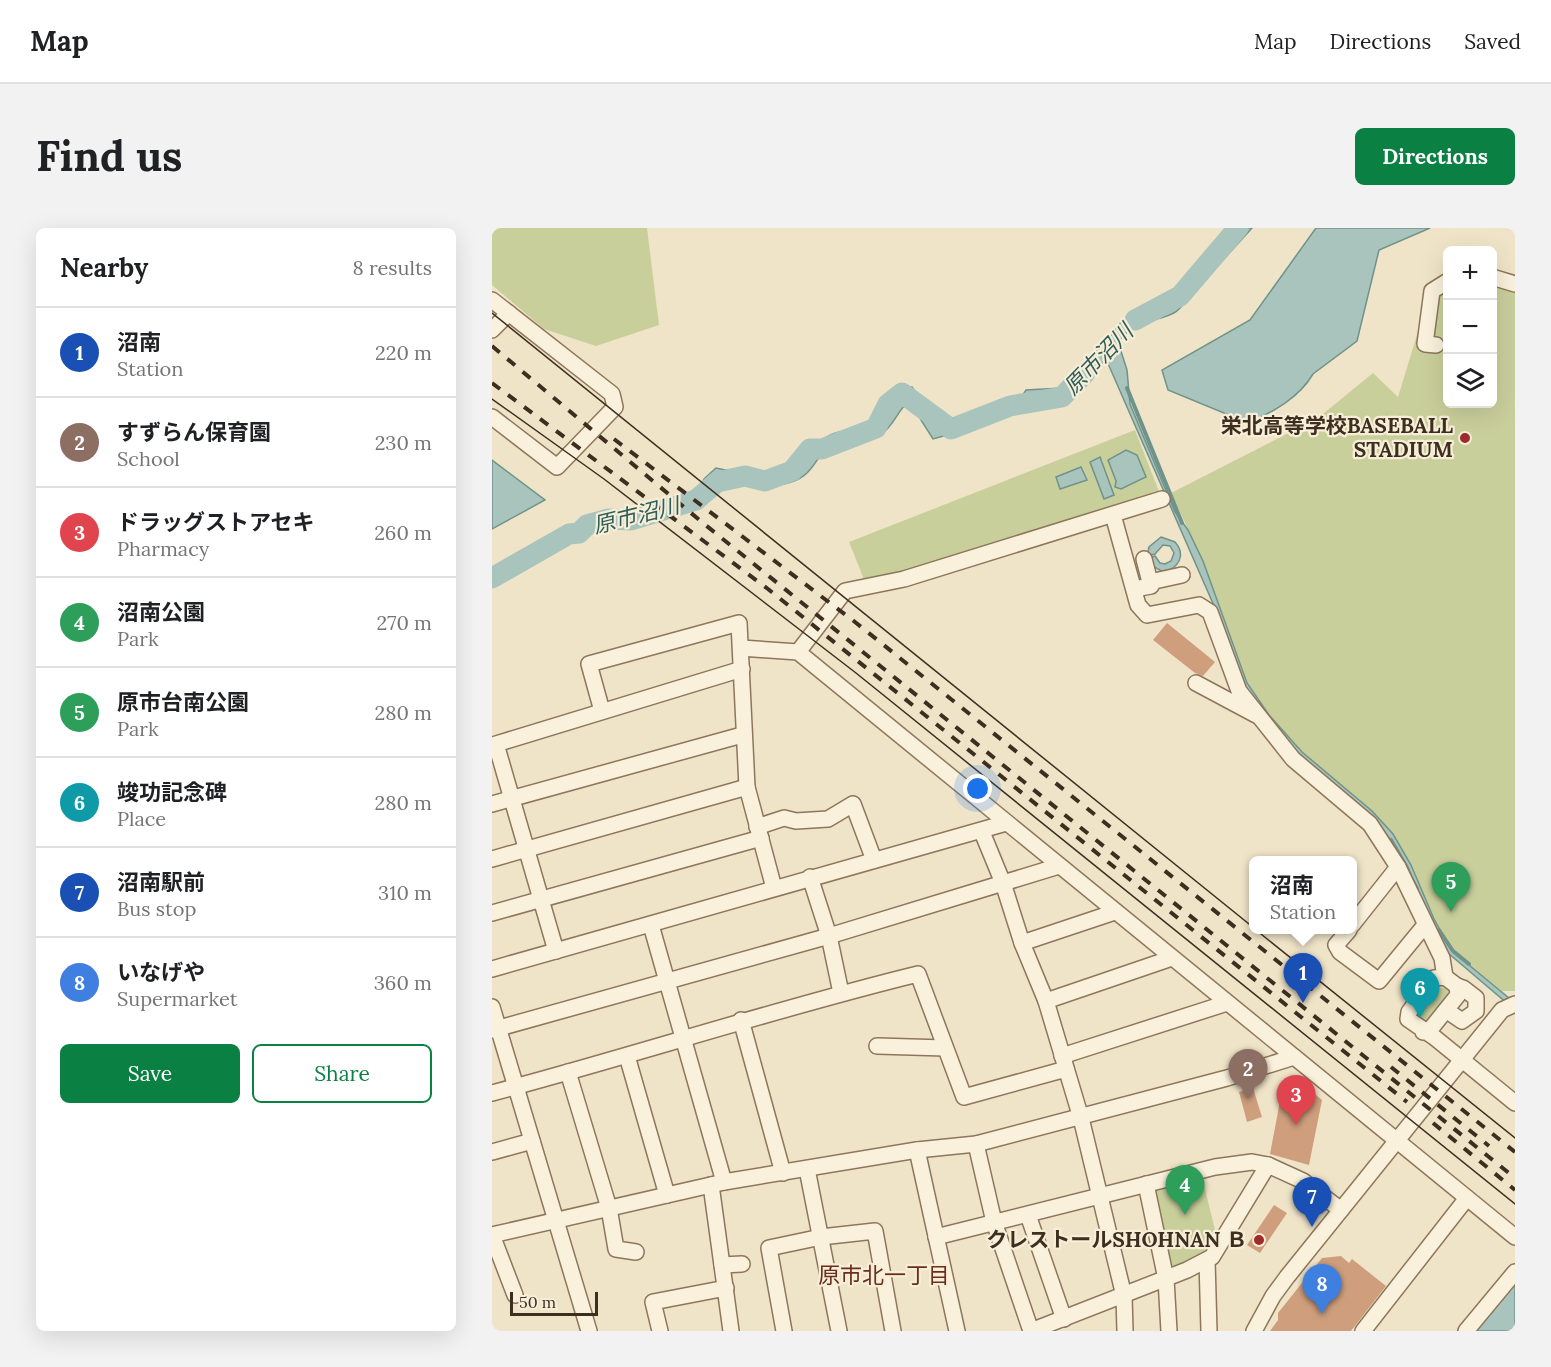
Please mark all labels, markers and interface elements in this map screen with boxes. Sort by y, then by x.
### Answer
text: Map [30,23,89,59]
text: Map [1254,28,1297,55]
text: Directions [1330,28,1431,55]
text: Saved [1464,28,1521,55]
button: Directions [1355,128,1515,185]
text: Find us [36,129,182,183]
map controls [1443,246,1497,408]
button: + [1443,246,1497,300]
text: Nearby [60,251,148,284]
text: 8 results [353,255,432,280]
button: − [1443,300,1497,354]
water label: 原市沼川 [1057,316,1140,400]
text: 沼南 [117,328,161,356]
text: 1 [75,340,84,365]
text: 220 m [375,340,432,365]
button: layers [1443,354,1497,408]
text: Station [117,356,183,381]
place label: 栄北高等学校BASEBALL STADIUM [1221,412,1453,463]
text: すずらん保育園 [117,418,271,446]
text: 2 [74,430,85,455]
text: 230 m [375,430,432,455]
marker: 栄北高等学校BASEBALL STADIUM [1458,431,1472,445]
text: School [117,446,180,471]
water label: 原市沼川 [590,490,684,539]
text: ドラッグストアセキ [117,508,315,536]
text: 3 [74,520,85,545]
text: 260 m [374,520,432,545]
text: Pharmacy [117,536,209,561]
text: 沼南公園 [117,598,205,626]
text: 4 [74,610,85,635]
text: 270 m [376,610,432,635]
text: Park [117,626,159,651]
text: 原市台南公園 [117,688,249,716]
text: 5 [74,700,85,725]
text: 280 m [374,700,432,725]
text: Park [117,716,159,741]
your location [963,774,992,803]
text: 竣功記念碑 [117,778,227,806]
text: 6 [74,790,85,815]
text: 280 m [374,790,432,815]
text: Place [117,806,166,831]
popup [1249,856,1357,934]
pin: 5 [1432,862,1470,912]
text: 沼南駅前 [117,868,205,896]
text: 沼南 [1270,871,1314,899]
text: 7 [75,880,84,905]
text: 310 m [378,880,432,905]
text: Bus stop [117,896,196,921]
text: Station [1270,899,1336,924]
pin: 1 [1284,954,1322,1003]
text: いなげや [117,958,205,986]
pin: 6 [1400,968,1440,1018]
text: 8 [74,970,85,995]
text: 360 m [374,970,432,995]
text: Supermarket [117,986,237,1011]
button: Save [60,1044,240,1103]
button: Share [252,1044,432,1103]
pin: 2 [1228,1050,1268,1099]
pin: 3 [1276,1076,1316,1125]
pin: 4 [1166,1166,1204,1215]
pin: 7 [1292,1178,1332,1227]
place label: クレストールSHOHNAN Ｂ [986,1226,1247,1253]
marker: クレストールSHOHNAN Ｂ [1252,1233,1266,1247]
district label: 原市北一丁目 [818,1261,950,1289]
pin: 8 [1302,1264,1342,1314]
scale bar [510,1289,598,1316]
text: 50 m [519,1292,556,1312]

